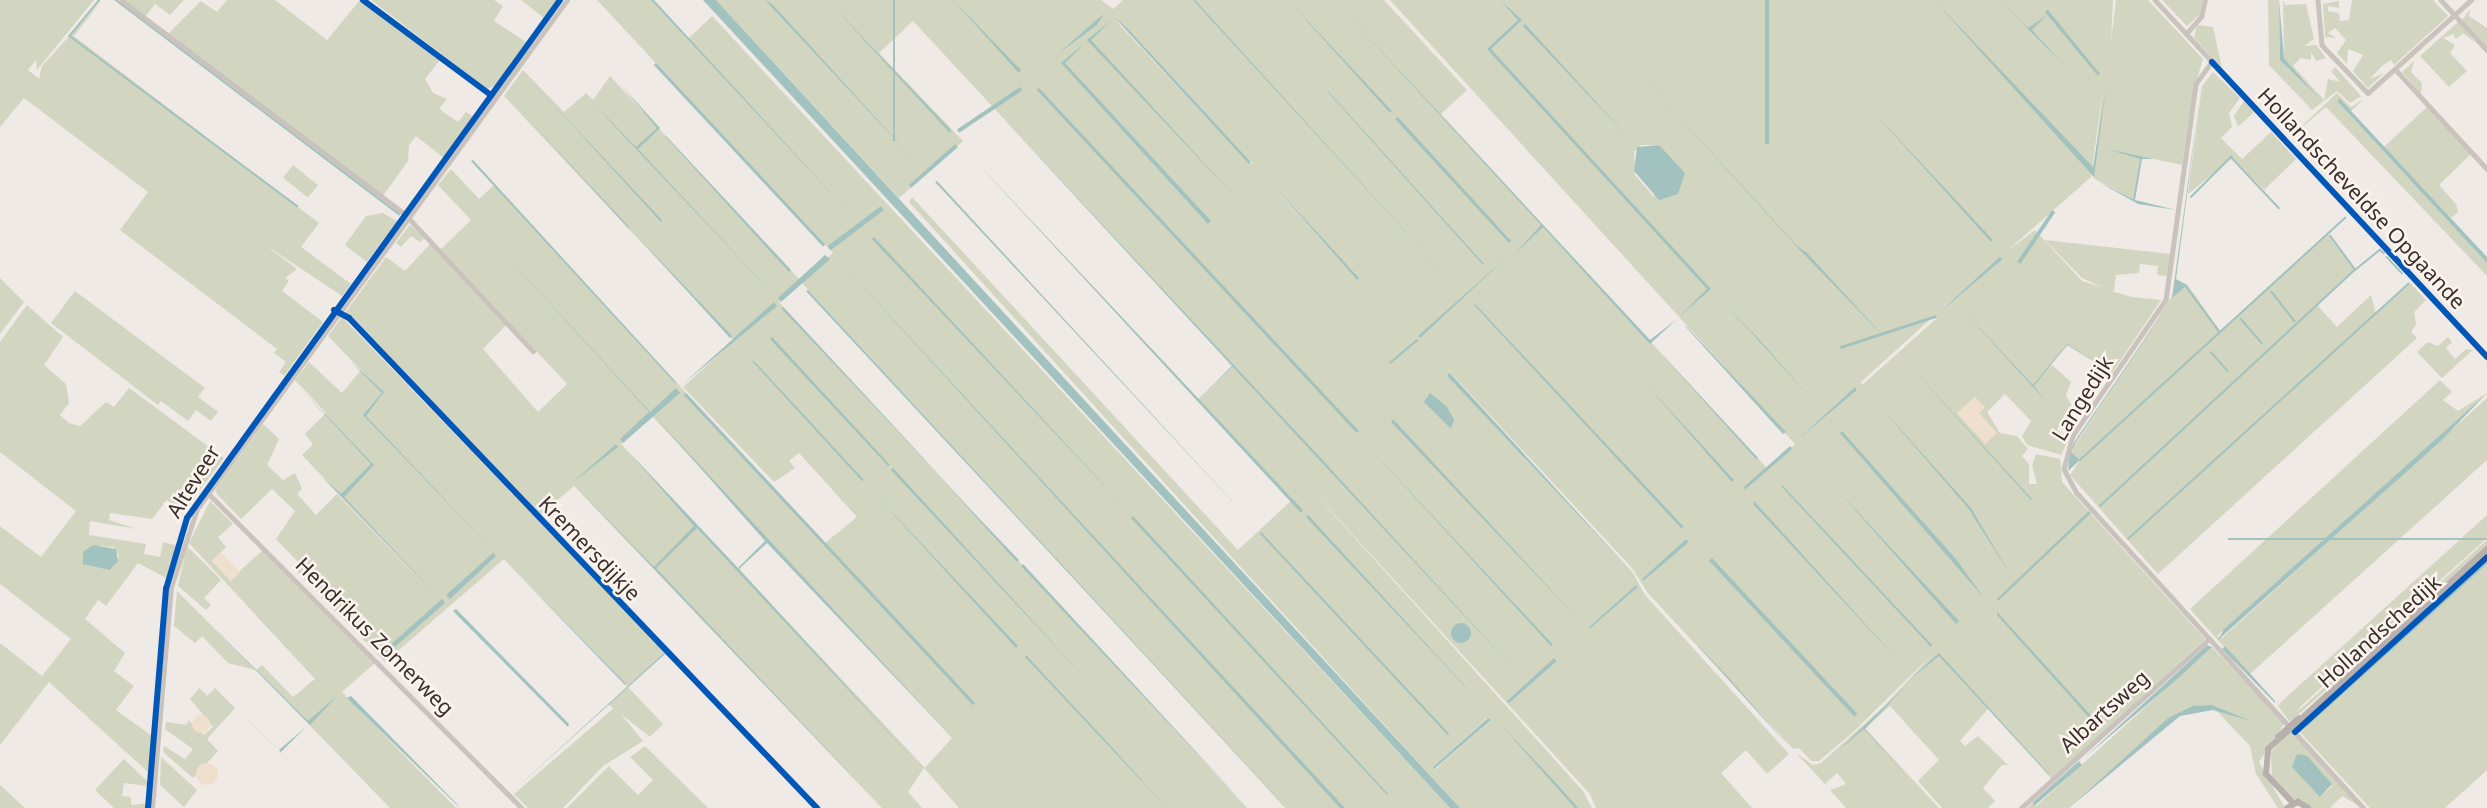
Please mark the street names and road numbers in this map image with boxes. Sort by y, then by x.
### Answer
street label: Hollandscheveldse Opgaande [2253,82,2471,314]
street label: Langedijk [2046,351,2118,445]
street label: Alteveer [161,440,225,522]
street label: Kremersdijkje [534,490,646,606]
street label: Hendrikus Zomerweg [291,552,459,720]
street label: Hollandschedijk [2312,569,2446,693]
street label: Albartsweg [2054,664,2154,758]

